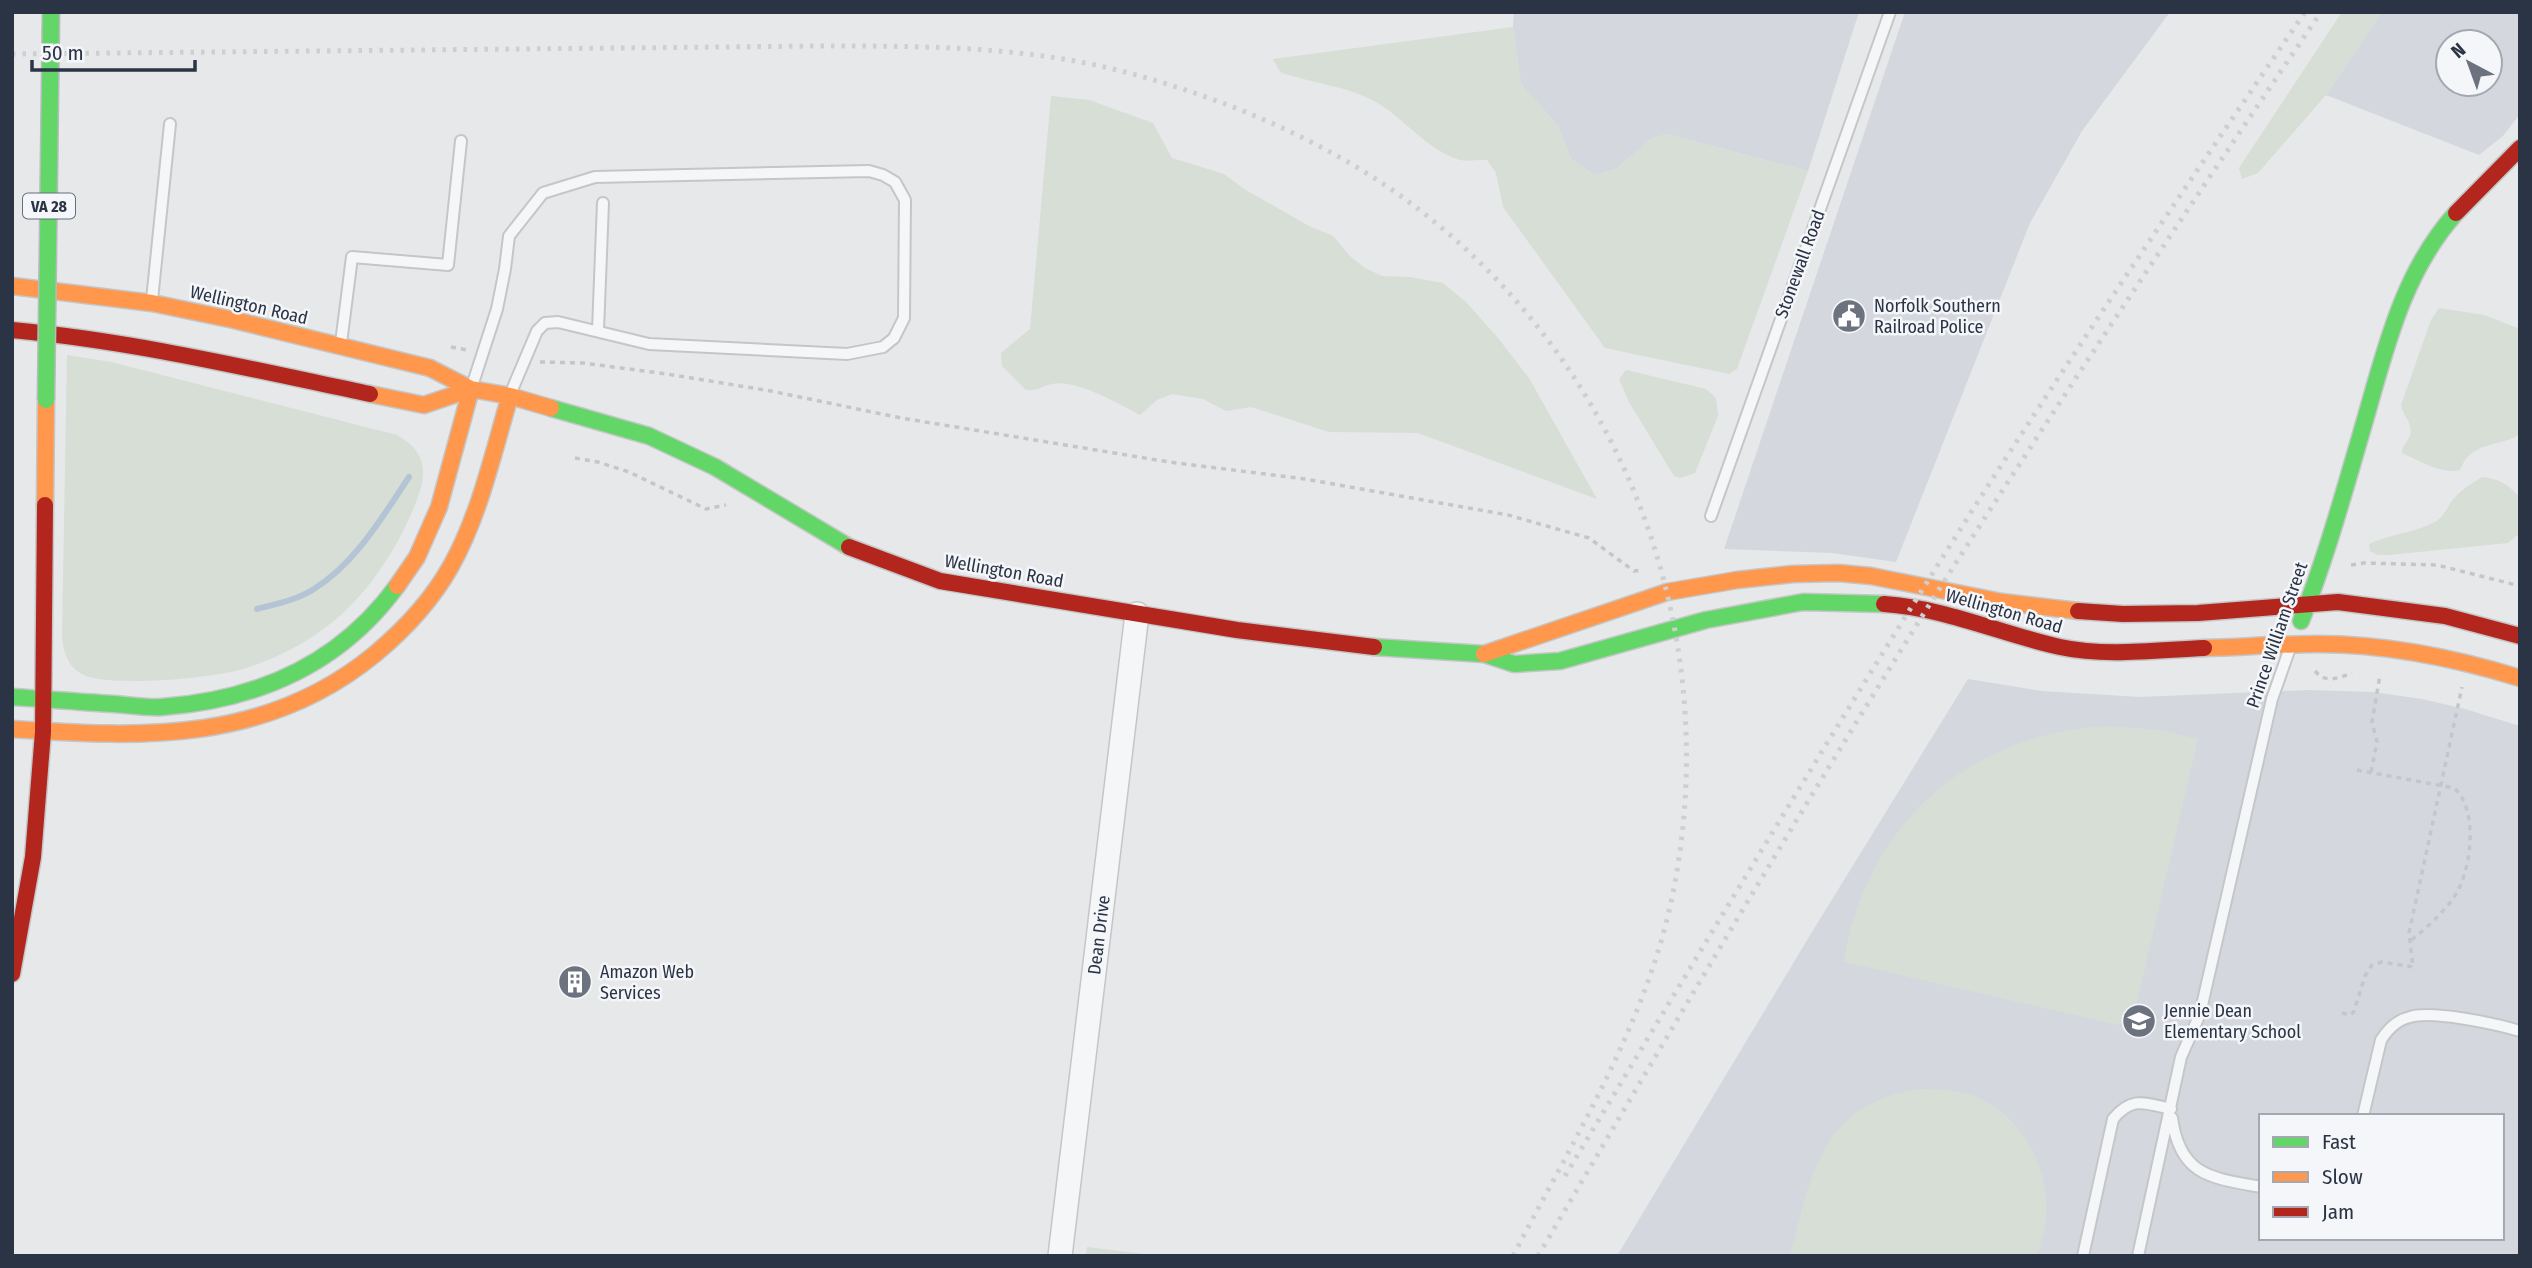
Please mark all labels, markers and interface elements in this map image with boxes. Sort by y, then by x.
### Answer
scale bar [32,28,194,72]
north arrow [2434,28,2504,98]
text: N [2446,38,2470,63]
text: 50 m [42,40,84,66]
road number: VA 28 [23,194,75,218]
street label: Stonewall Road [1770,207,1830,321]
street label: Wellington Road [188,281,310,329]
place label: Norfolk Southern Railroad Police [1874,295,2001,338]
public building icon: Norfolk Southern Railroad Police [1830,297,1868,335]
street label: Wellington Road [943,550,1065,592]
street label: Prince William Street [2242,559,2312,711]
street label: Wellington Road [1943,584,2065,638]
street label: Dean Drive [1083,894,1115,976]
place label: Amazon Web Services [600,961,694,1004]
building icon: Amazon Web Services [556,963,594,1001]
place label: Jennie Dean Elementary School [2164,1000,2301,1043]
school or university icon: Jennie Dean Elementary School [2120,1002,2158,1040]
legend [2259,1114,2504,1240]
text: Fast [2322,1129,2356,1155]
text: Slow [2322,1164,2363,1190]
text: Jam [2322,1199,2354,1225]

